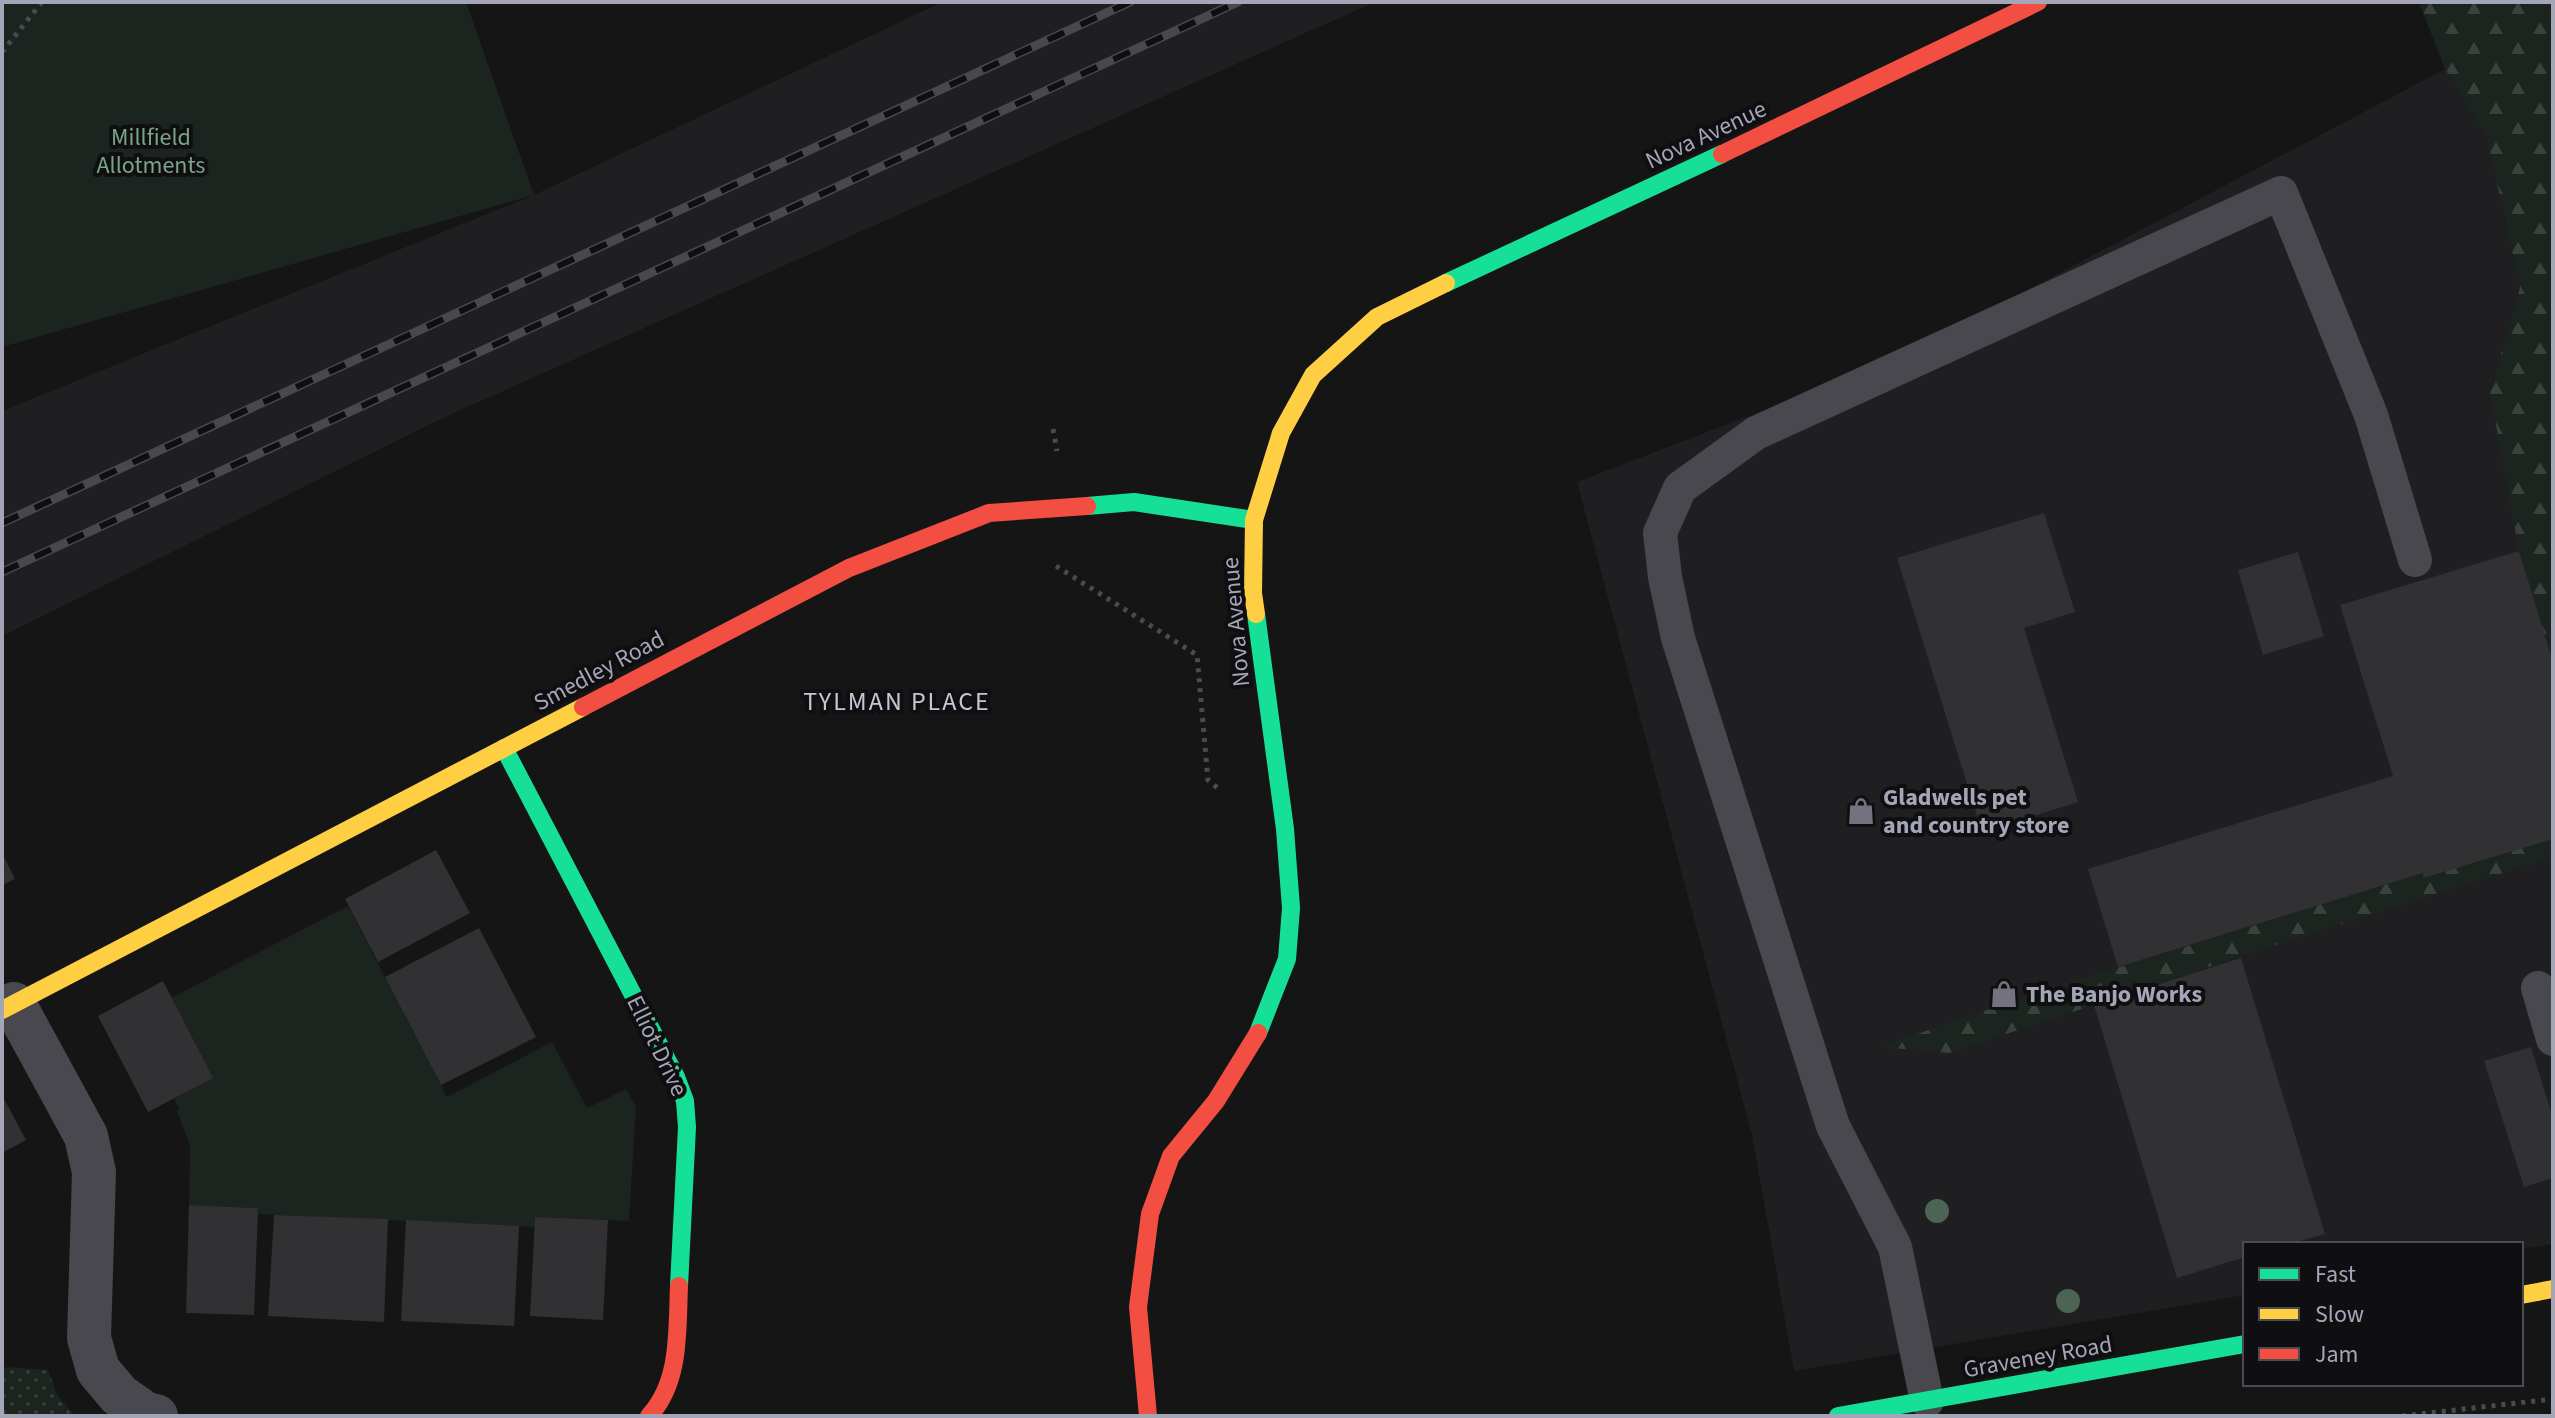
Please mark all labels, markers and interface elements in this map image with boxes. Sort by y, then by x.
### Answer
street label: Nova Avenue [1640,92,1772,178]
park label: Millfield Allotments [97,120,205,183]
street label: Nova Avenue [1213,556,1259,688]
street label: Smedley Road [527,622,671,720]
district label: TYLMAN PLACE [803,683,991,720]
place label: Gladwells pet and country store [1883,780,2069,843]
shop icon: Gladwells pet and country store [1846,796,1876,826]
place label: The Banjo Works [2026,977,2202,1012]
shop icon: The Banjo Works [1989,979,2019,1009]
street label: Elliot Drive [618,990,696,1102]
legend [2243,1242,2523,1386]
text: Fast [2315,1257,2356,1292]
text: Slow [2315,1297,2364,1332]
street label: Graveney Road [1961,1327,2115,1387]
text: Jam [2315,1337,2359,1372]

